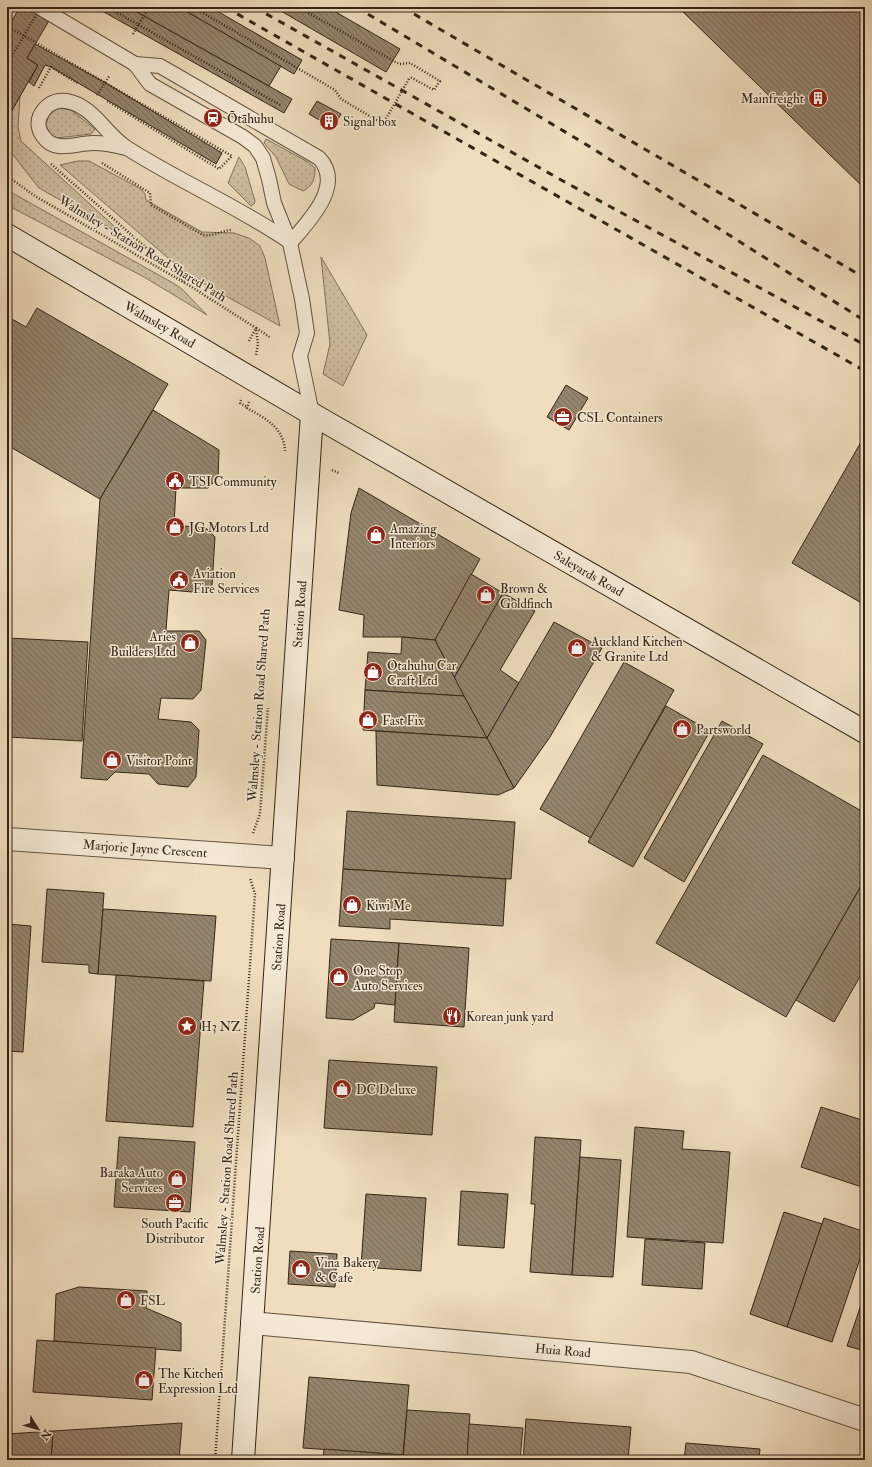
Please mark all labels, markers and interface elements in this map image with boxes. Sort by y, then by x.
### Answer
building icon: Mainfreight [807,87,829,109]
place label: Mainfreight [741,91,804,107]
station icon: Ōtāhuhu [202,107,224,129]
building icon: Signal box [318,110,340,132]
place label: Ōtāhuhu [227,111,274,127]
place label: Signal box [343,114,397,130]
street label: Walmsley - Station Road Shared Path [54,192,230,306]
street label: Walmsley Road [120,298,198,353]
office icon: CSL Containers [552,406,574,428]
place label: CSL Containers [577,410,663,426]
public building icon: TSI Community [164,470,186,492]
place label: TSI Community [189,474,277,491]
shop icon: JG Motors Ltd [164,516,186,538]
place label: JG Motors Ltd [188,520,269,536]
place label: Amazing Interiors [389,521,437,552]
shop icon: Amazing Interiors [365,524,387,546]
street label: Saleyards Road [550,547,627,601]
place label: Aviation Fire Services [192,566,260,597]
public building icon: Aviation Fire Services [168,569,190,591]
street label: Station Road [290,579,310,648]
place label: Brown & Goldfinch [500,581,553,612]
shop icon: Brown & Goldfinch [475,584,497,606]
street label: Walmsley - Station Road Shared Path [244,608,275,803]
place label: Aries Builders Ltd [110,629,177,660]
shop icon: Aries Builders Ltd [179,632,201,654]
place label: Auckland Kitchen & Granite Ltd [590,634,683,665]
shop icon: Auckland Kitchen & Granite Ltd [566,637,588,659]
place label: Otahuhu Car Craft Ltd [387,658,457,689]
shop icon: Otahuhu Car Craft Ltd [362,661,384,683]
shop icon: Fast Fix [357,709,379,731]
place label: Fast Fix [382,713,424,729]
shop icon: Partsworld [671,718,693,740]
place label: Partsworld [696,722,751,738]
shop icon: Visitor Point [101,749,123,771]
place label: Visitor Point [126,753,192,769]
street label: Marjorie Jayne Crescent [82,837,208,862]
shop icon: Kiwi Me [341,894,363,916]
place label: Kiwi Me [366,898,411,914]
street label: Station Road [269,902,289,971]
place label: One Stop Auto Services [352,963,423,994]
shop icon: One Stop Auto Services [328,966,350,988]
restaurant icon: Korean junk yard [441,1005,463,1027]
place label: Korean junk yard [466,1009,554,1026]
place icon: H3 NZ [176,1015,198,1037]
place label: H3 NZ [201,1019,241,1035]
street label: Walmsley - Station Road Shared Path [212,1071,243,1266]
shop icon: DC Deluxe [331,1078,353,1100]
place label: DC Deluxe [356,1082,417,1098]
place label: Baraka Auto Services [99,1165,164,1196]
shop icon: Baraka Auto Services [166,1168,188,1190]
office icon: South Pacific Distributor [164,1192,186,1214]
place label: South Pacific Distributor [141,1216,209,1247]
street label: Station Road [248,1225,268,1294]
place label: Vina Bakery & Cafe [315,1255,379,1286]
shop icon: Vina Bakery & Cafe [290,1258,312,1280]
shop icon: FSL [115,1289,137,1311]
place label: FSL [140,1293,165,1309]
street label: Huia Road [534,1341,592,1361]
place label: The Kitchen Expression Ltd [158,1366,238,1398]
shop icon: The Kitchen Expression Ltd [133,1369,155,1391]
north arrow [18,1409,58,1449]
text: N [37,1426,54,1443]

